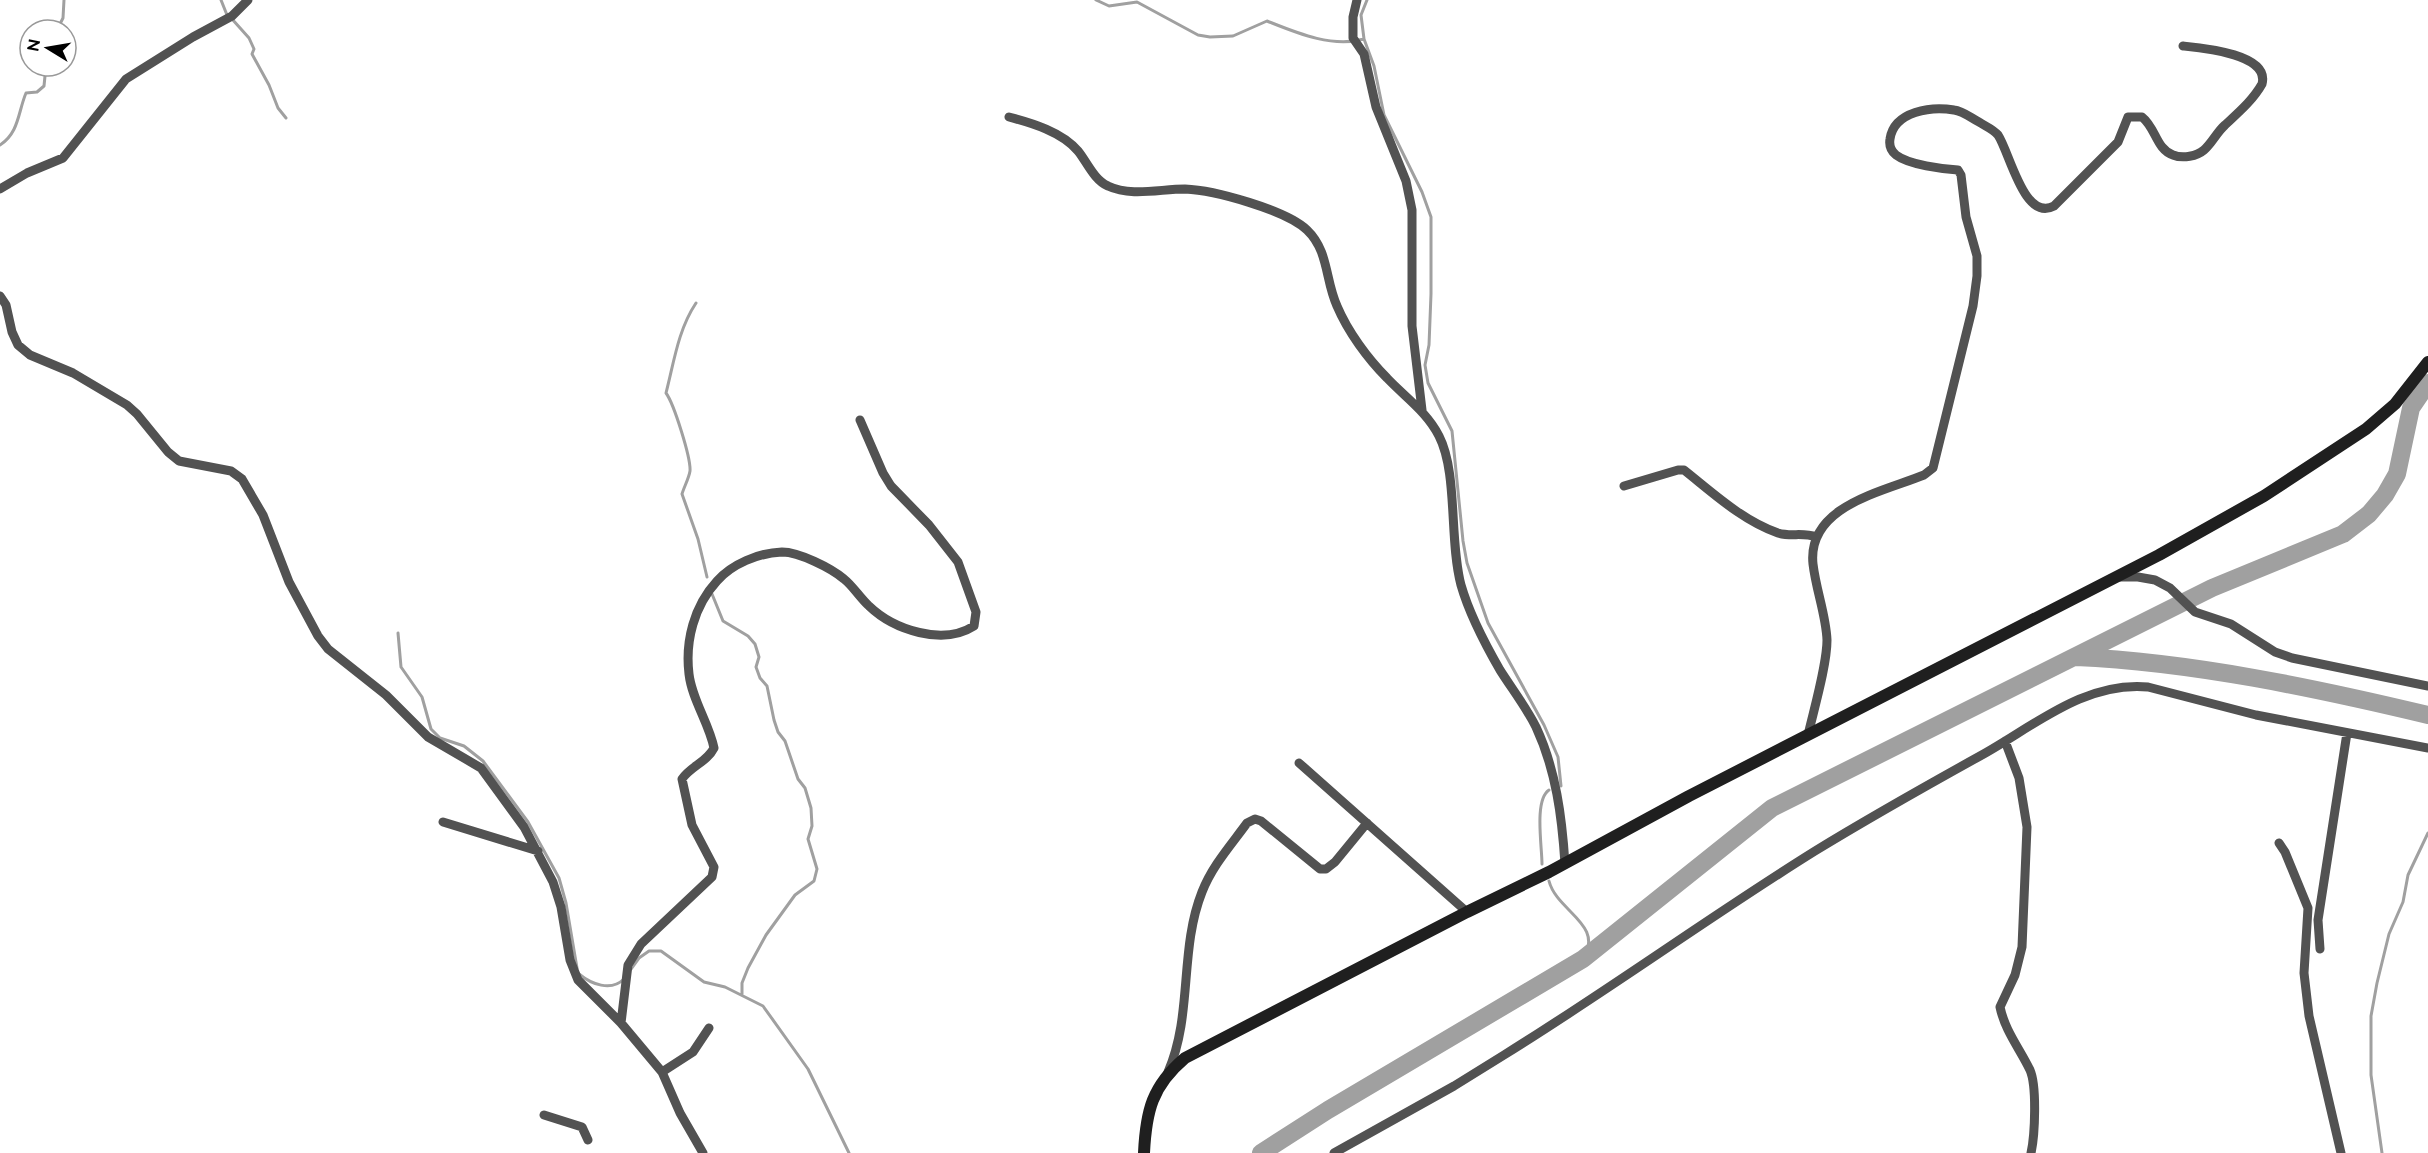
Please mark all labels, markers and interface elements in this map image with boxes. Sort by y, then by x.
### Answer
north arrow [18,18,78,78]
text: N [23,37,44,53]

